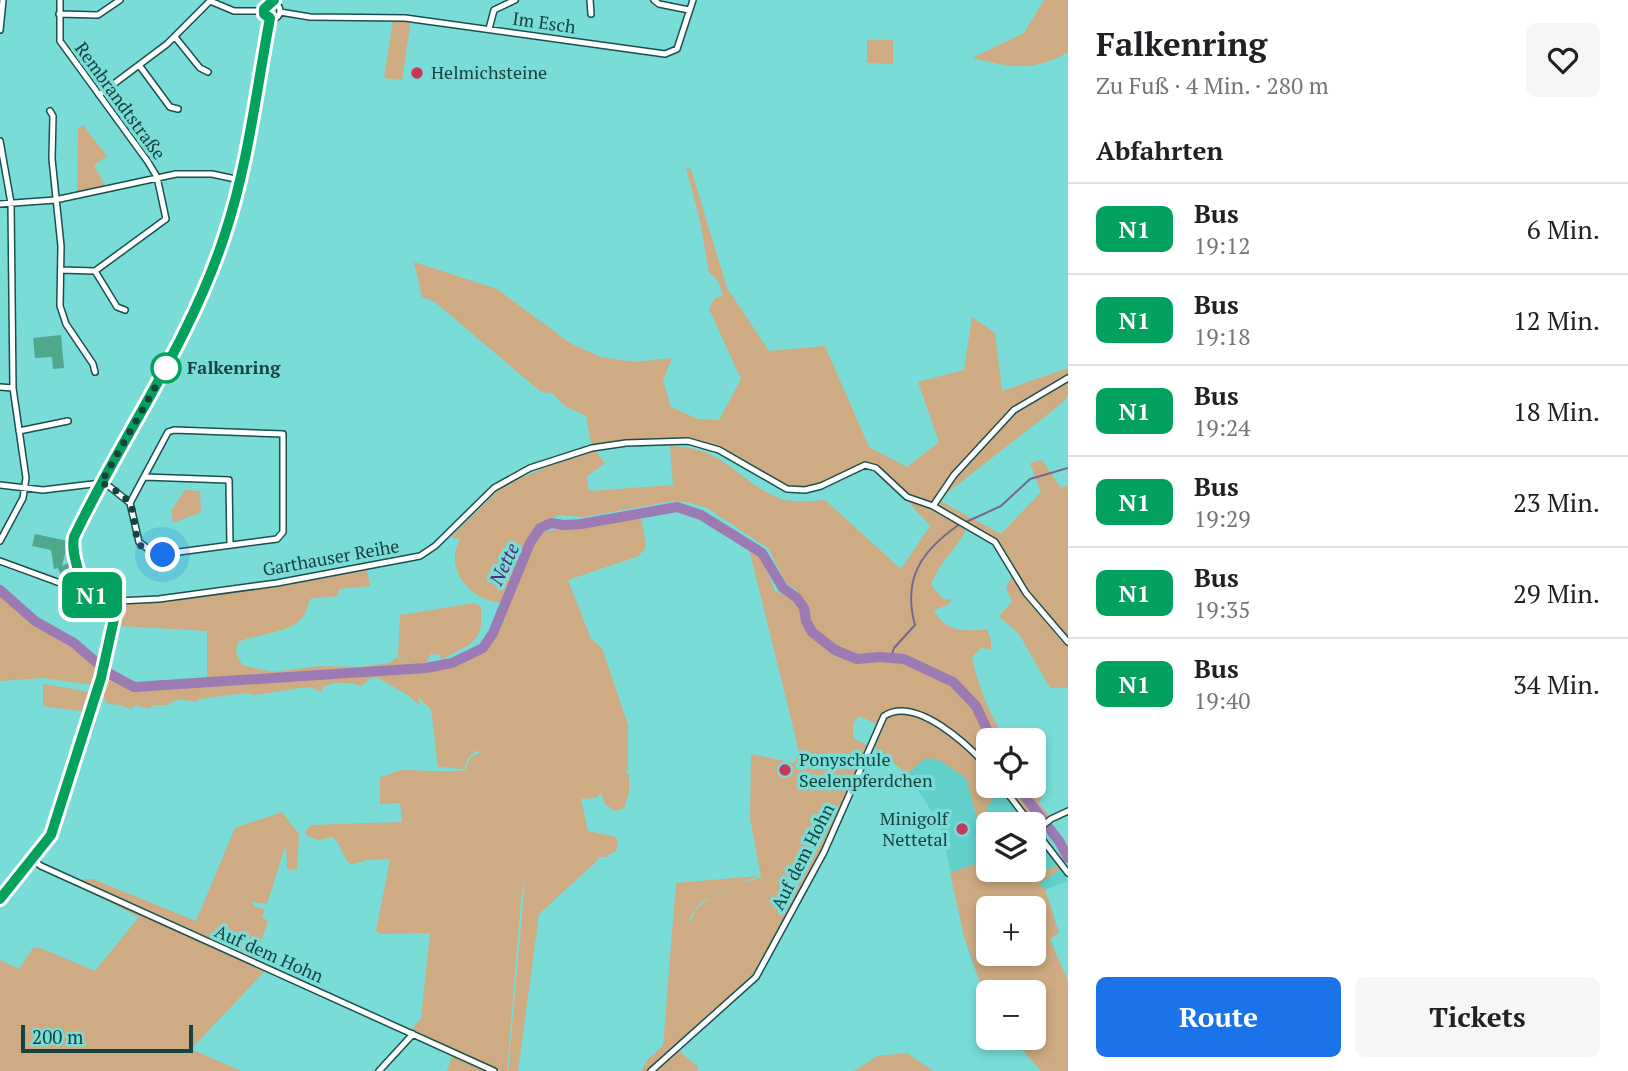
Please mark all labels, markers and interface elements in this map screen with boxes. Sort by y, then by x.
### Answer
street label: Im Esch [511,6,578,38]
text: Falkenring [1096,22,1267,65]
button: heart [1526,23,1600,97]
street label: Rembrandtstraße [70,37,172,164]
place label: Helmichsteine [431,60,547,84]
marker: Helmichsteine [409,65,425,81]
text: Zu Fuß · 4 Min. · 280 m [1096,70,1329,101]
text: Abfahrten [1096,133,1223,167]
text: Bus [1194,196,1239,230]
text: 6 Min. [1527,212,1600,246]
text: N1 [1119,213,1150,245]
text: 19:12 [1194,230,1251,261]
text: Bus [1194,287,1239,321]
text: 12 Min. [1513,303,1600,337]
text: N1 [1119,304,1150,336]
text: 19:18 [1194,321,1251,352]
marker: Falkenring [151,353,181,383]
place label: Falkenring [187,355,281,379]
text: Bus [1194,378,1239,412]
text: 18 Min. [1513,394,1600,428]
text: N1 [1119,395,1150,427]
text: 19:24 [1194,412,1251,443]
text: Bus [1194,469,1239,503]
text: 23 Min. [1513,485,1600,519]
text: N1 [1119,486,1150,518]
text: 19:29 [1194,503,1251,534]
street label: Garthauser Reihe [261,533,401,581]
your location [145,537,180,572]
water label: Nette [483,538,524,590]
text: Bus [1194,560,1239,594]
line badge: N1 [60,572,124,618]
text: 29 Min. [1513,576,1600,610]
text: N1 [1119,577,1150,609]
text: N1 [76,579,108,611]
text: 19:35 [1194,594,1251,625]
text: Bus [1194,651,1239,685]
text: 34 Min. [1513,667,1600,701]
text: N1 [1119,668,1150,700]
text: 19:40 [1194,685,1251,716]
map controls [976,728,1046,1050]
button: locate [976,728,1046,798]
place label: Ponyschule Seelenpferdchen [799,747,933,792]
marker: Ponyschule Seelenpferdchen [777,762,793,778]
street label: Auf dem Hohn [765,799,839,914]
place label: Minigolf Nettetal [880,806,950,851]
button: layers [976,812,1046,882]
marker: Minigolf Nettetal [954,821,970,837]
button: + [976,896,1046,966]
street label: Auf dem Hohn [211,918,328,988]
button: Route [1096,977,1341,1057]
button: Tickets [1355,977,1600,1057]
button: − [976,980,1046,1050]
scale bar [21,1022,192,1054]
text: 200 m [32,1024,83,1049]

